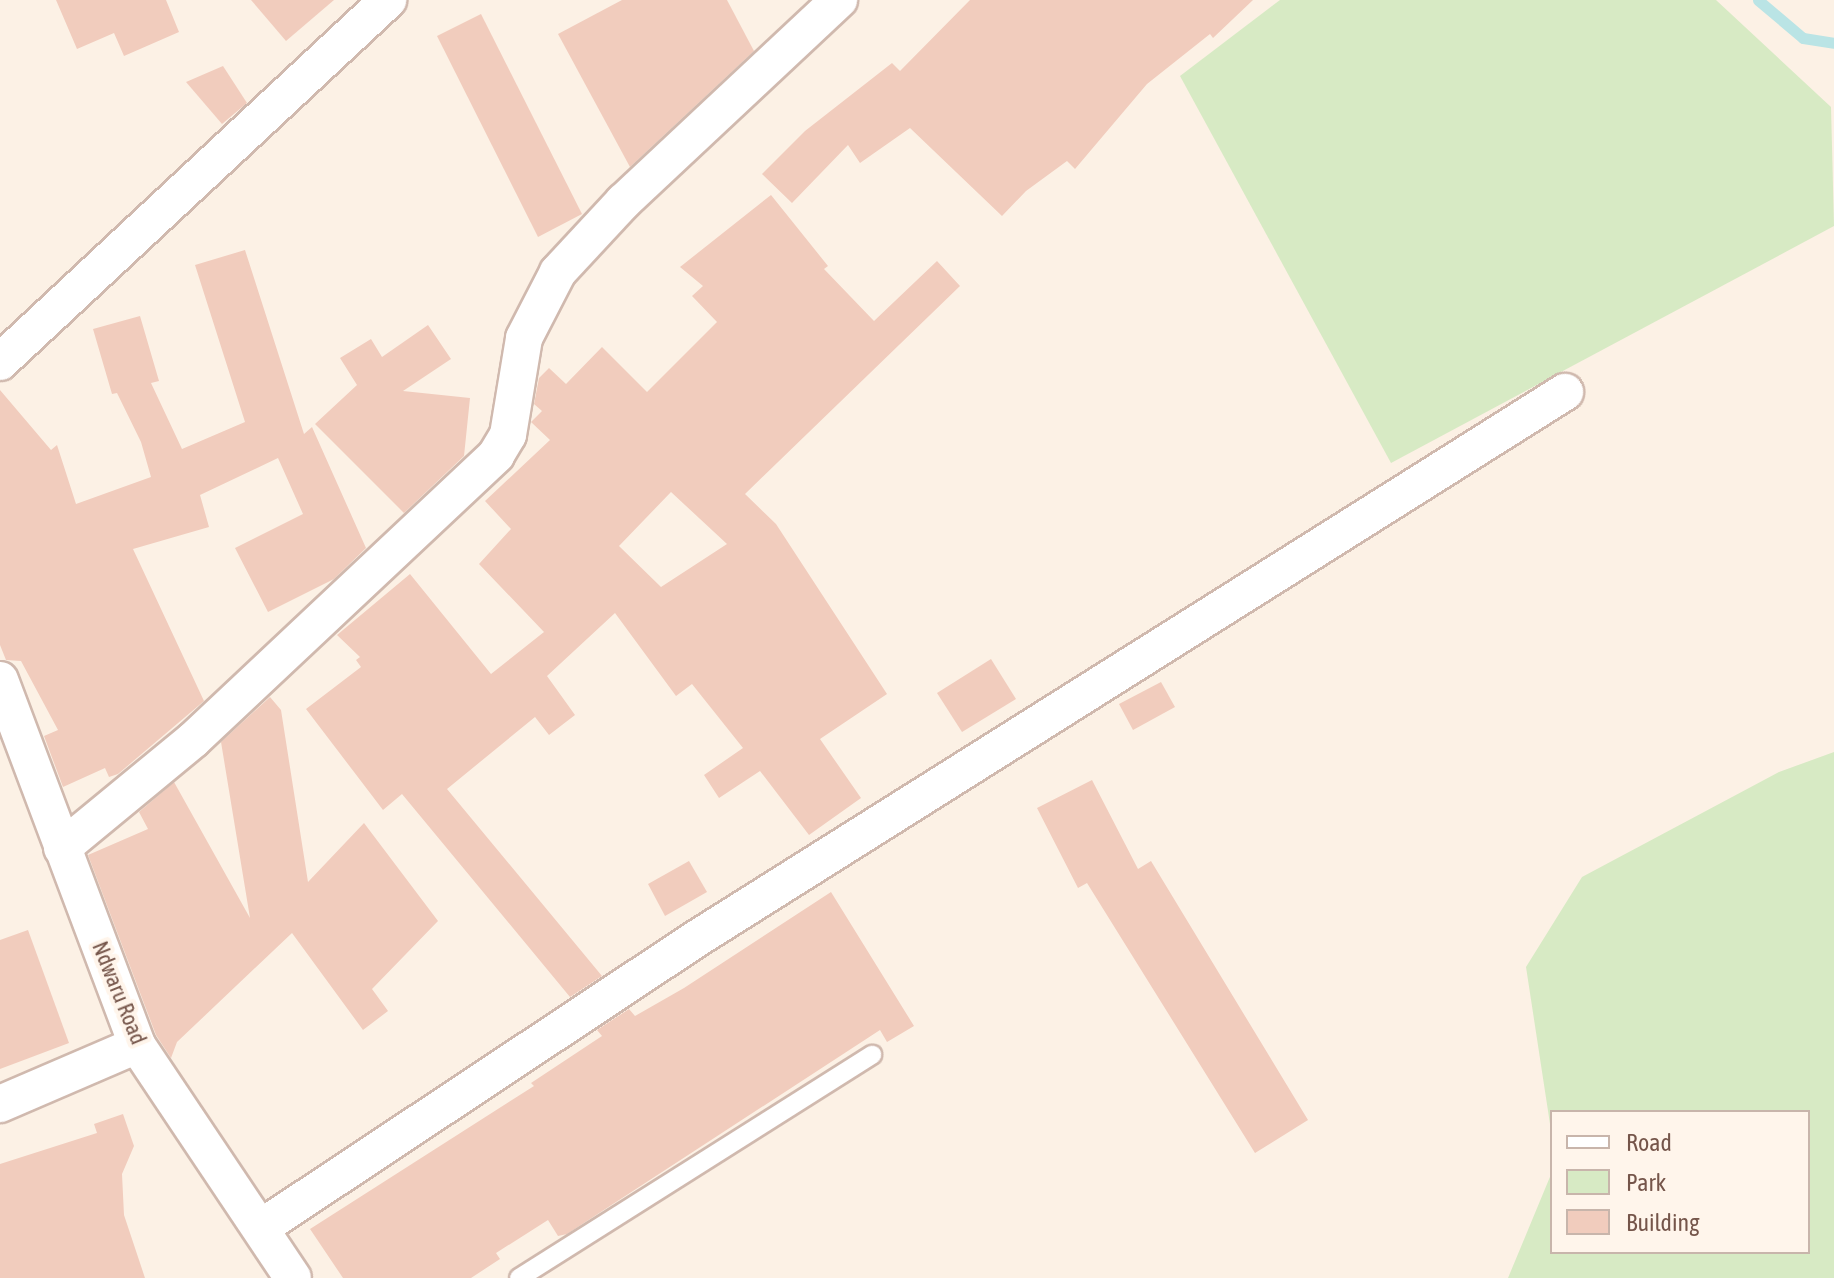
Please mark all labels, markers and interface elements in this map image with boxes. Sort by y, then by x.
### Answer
street label: Ndwaru Road [86,938,152,1048]
legend [1550,1110,1810,1254]
text: Road [1626,1129,1672,1156]
text: Park [1626,1169,1666,1196]
text: Building [1626,1209,1699,1236]

